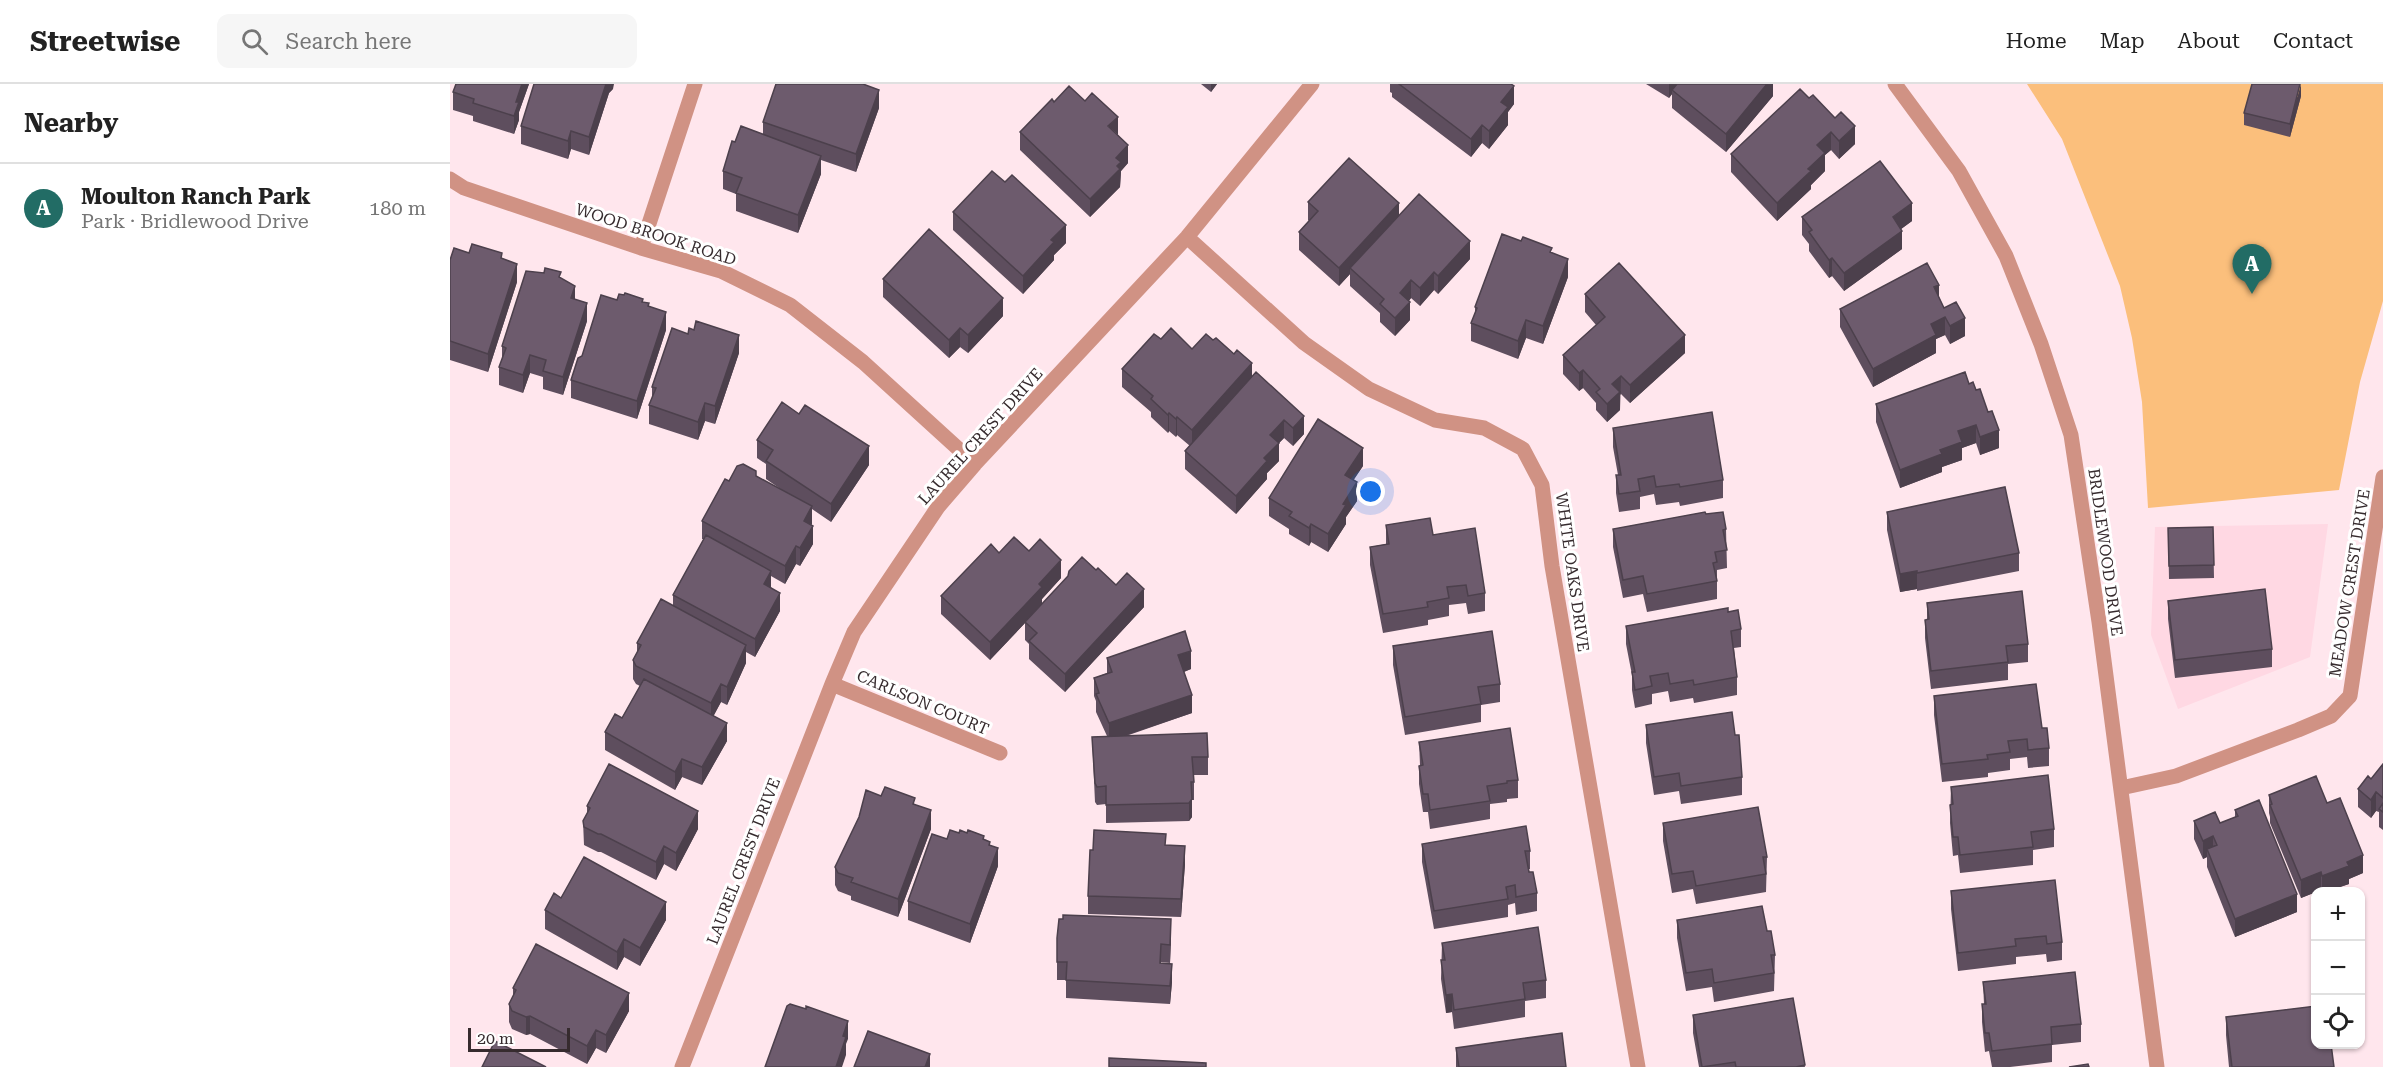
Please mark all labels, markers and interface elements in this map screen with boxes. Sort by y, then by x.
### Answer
search box [217,14,637,68]
text: Streetwise [30,25,181,58]
icon: search [238,25,271,58]
text: Search here [286,29,412,54]
text: Home [2006,29,2067,53]
text: Map [2100,29,2145,53]
text: About [2178,29,2240,53]
text: Contact [2273,29,2353,53]
text: Nearby [24,108,118,138]
text: Moulton Ranch Park [81,184,311,209]
text: A [36,196,51,220]
text: 180 m [369,196,426,220]
street label: WOOD BROOK ROAD [573,200,739,269]
text: Park · Bridlewood Drive [81,209,309,233]
pin: A [2232,244,2272,294]
street label: LAUREL CREST DRIVE [914,364,1047,509]
street label: BRIDLEWOOD DRIVE [2084,467,2127,637]
your location [1356,477,1385,506]
street label: MEADOW CREST DRIVE [2325,488,2374,678]
street label: WHITE OAKS DRIVE [1552,491,1593,653]
street label: CARLSON COURT [854,666,992,739]
street label: LAUREL CREST DRIVE [703,775,784,947]
map controls [2311,887,2365,1049]
button: + [2311,887,2365,941]
button: − [2311,941,2365,995]
button: locate [2311,995,2365,1049]
scale bar [468,1025,570,1052]
text: 20 m [477,1029,514,1048]

